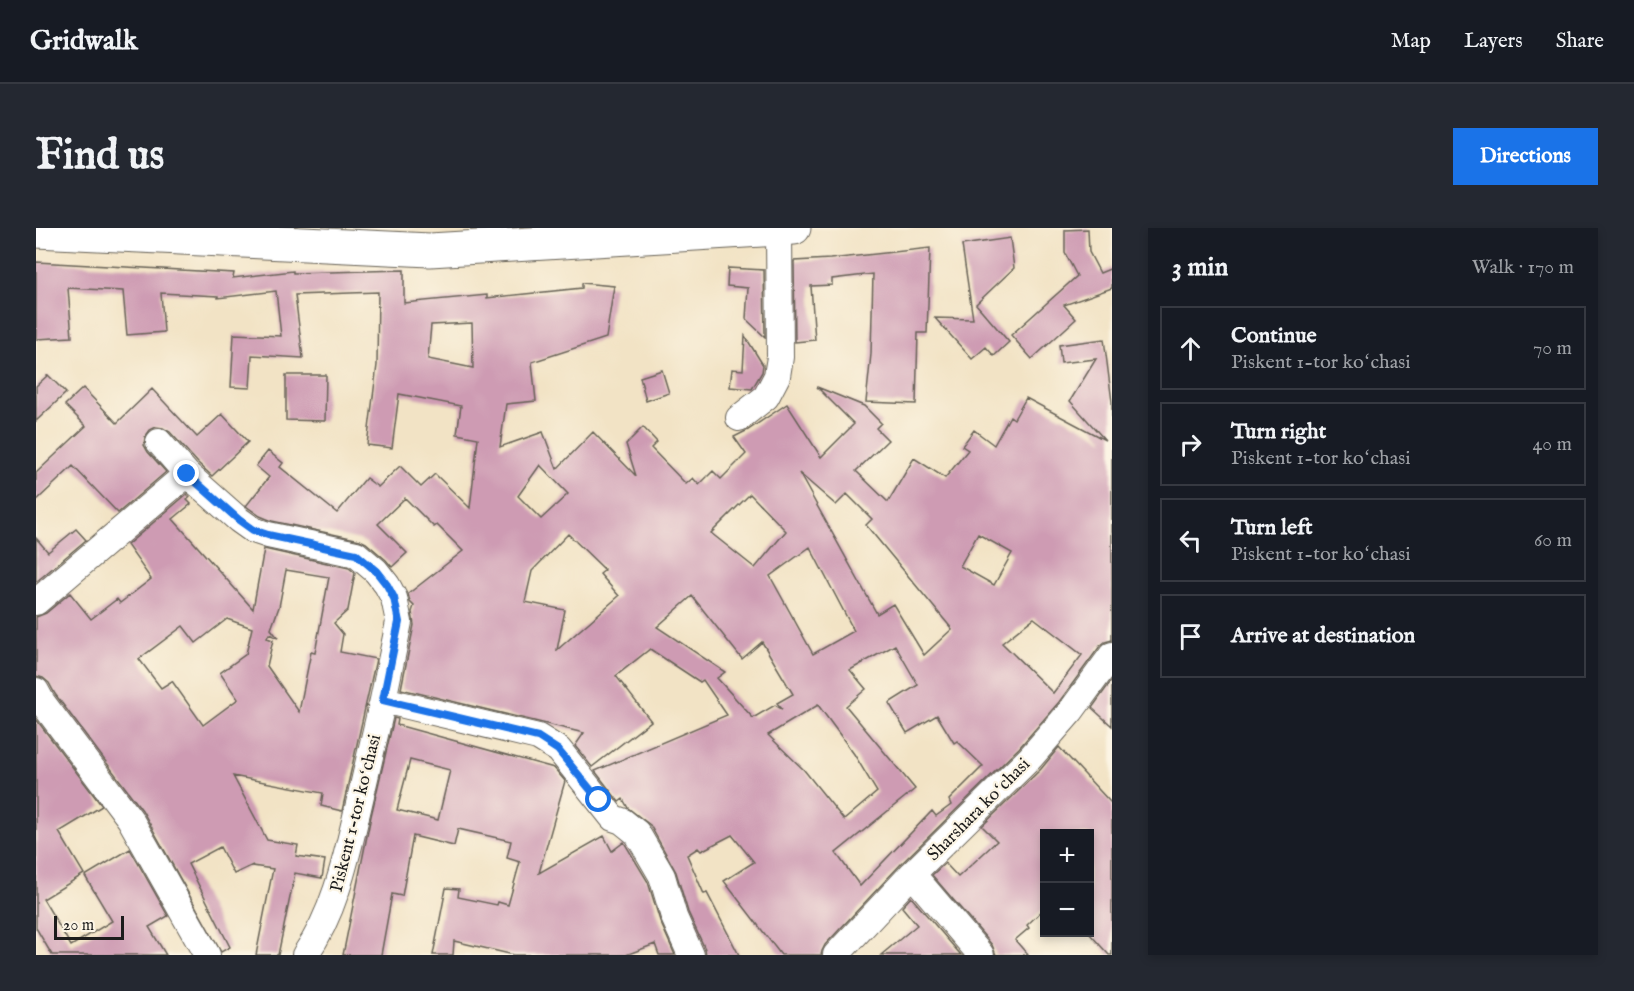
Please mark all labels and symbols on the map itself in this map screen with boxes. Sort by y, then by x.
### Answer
route end [173,460,199,486]
street label: Piskent 1-tor koʻchasi [326,732,387,895]
street label: Sharshara koʻchasi [923,754,1036,866]
route start [585,786,611,812]
scale bar [54,913,124,940]

